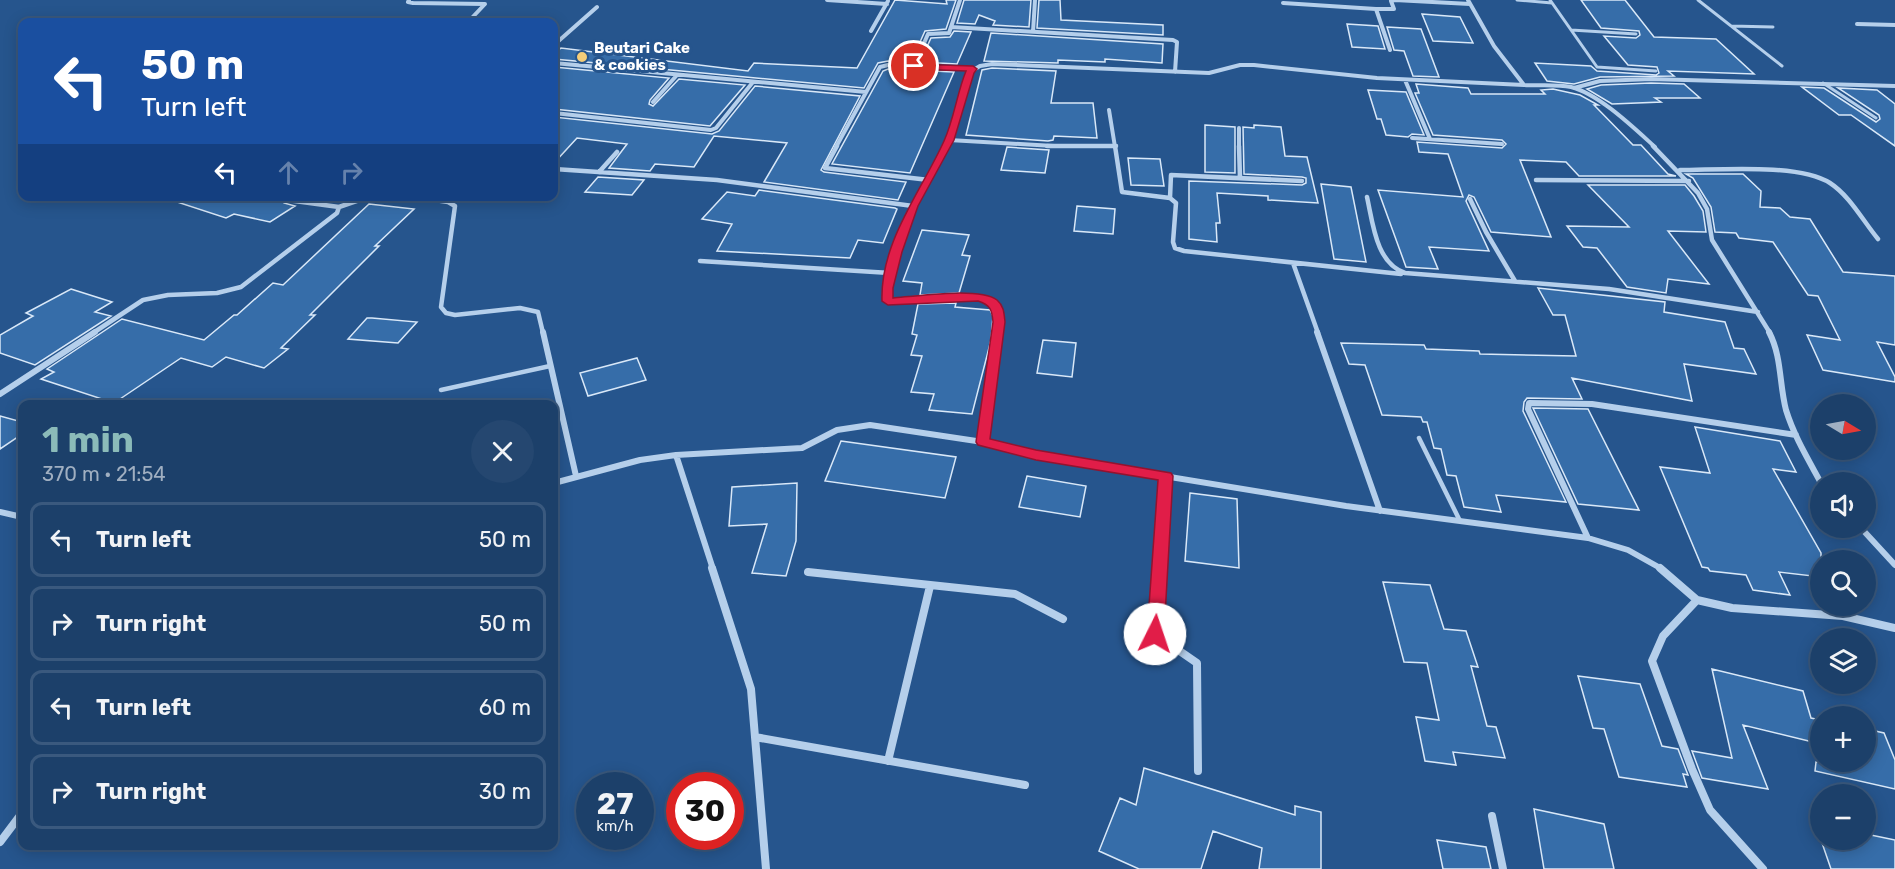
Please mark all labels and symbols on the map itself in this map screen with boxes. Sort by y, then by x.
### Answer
place label: Beutari Cake & cookies [594,39,690,74]
pin [888,40,939,91]
marker: Beutari Cake & cookies [575,50,589,64]
north arrow [1810,394,1876,460]
position arrow [1123,602,1187,666]
speed limit sign: 30 [666,772,744,850]

